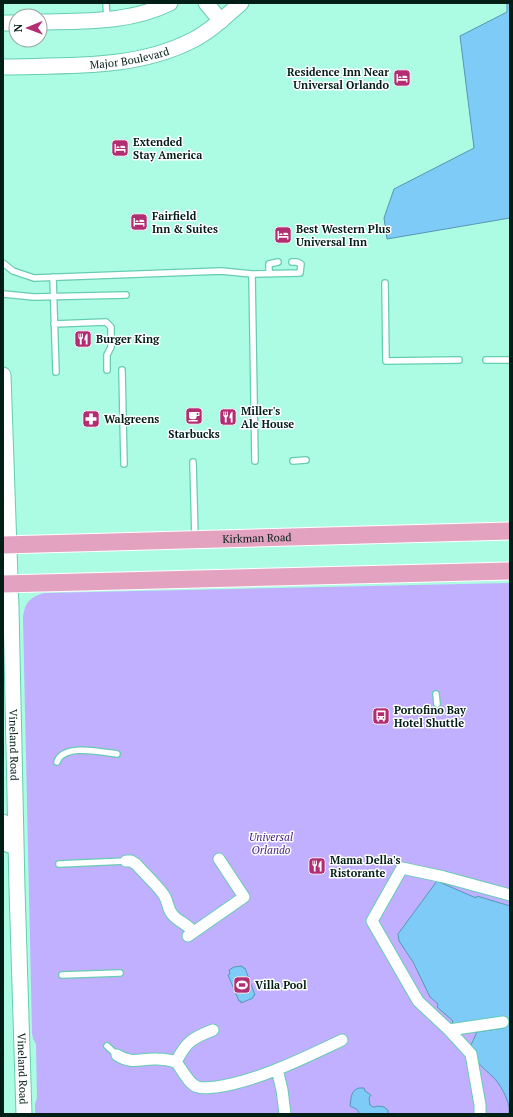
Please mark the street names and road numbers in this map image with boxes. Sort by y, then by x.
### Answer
street label: Major Boulevard [89,44,171,72]
street label: Kirkman Road [222,530,292,546]
street label: Vineland Road [6,709,22,781]
street label: Vineland Road [14,1033,31,1105]

